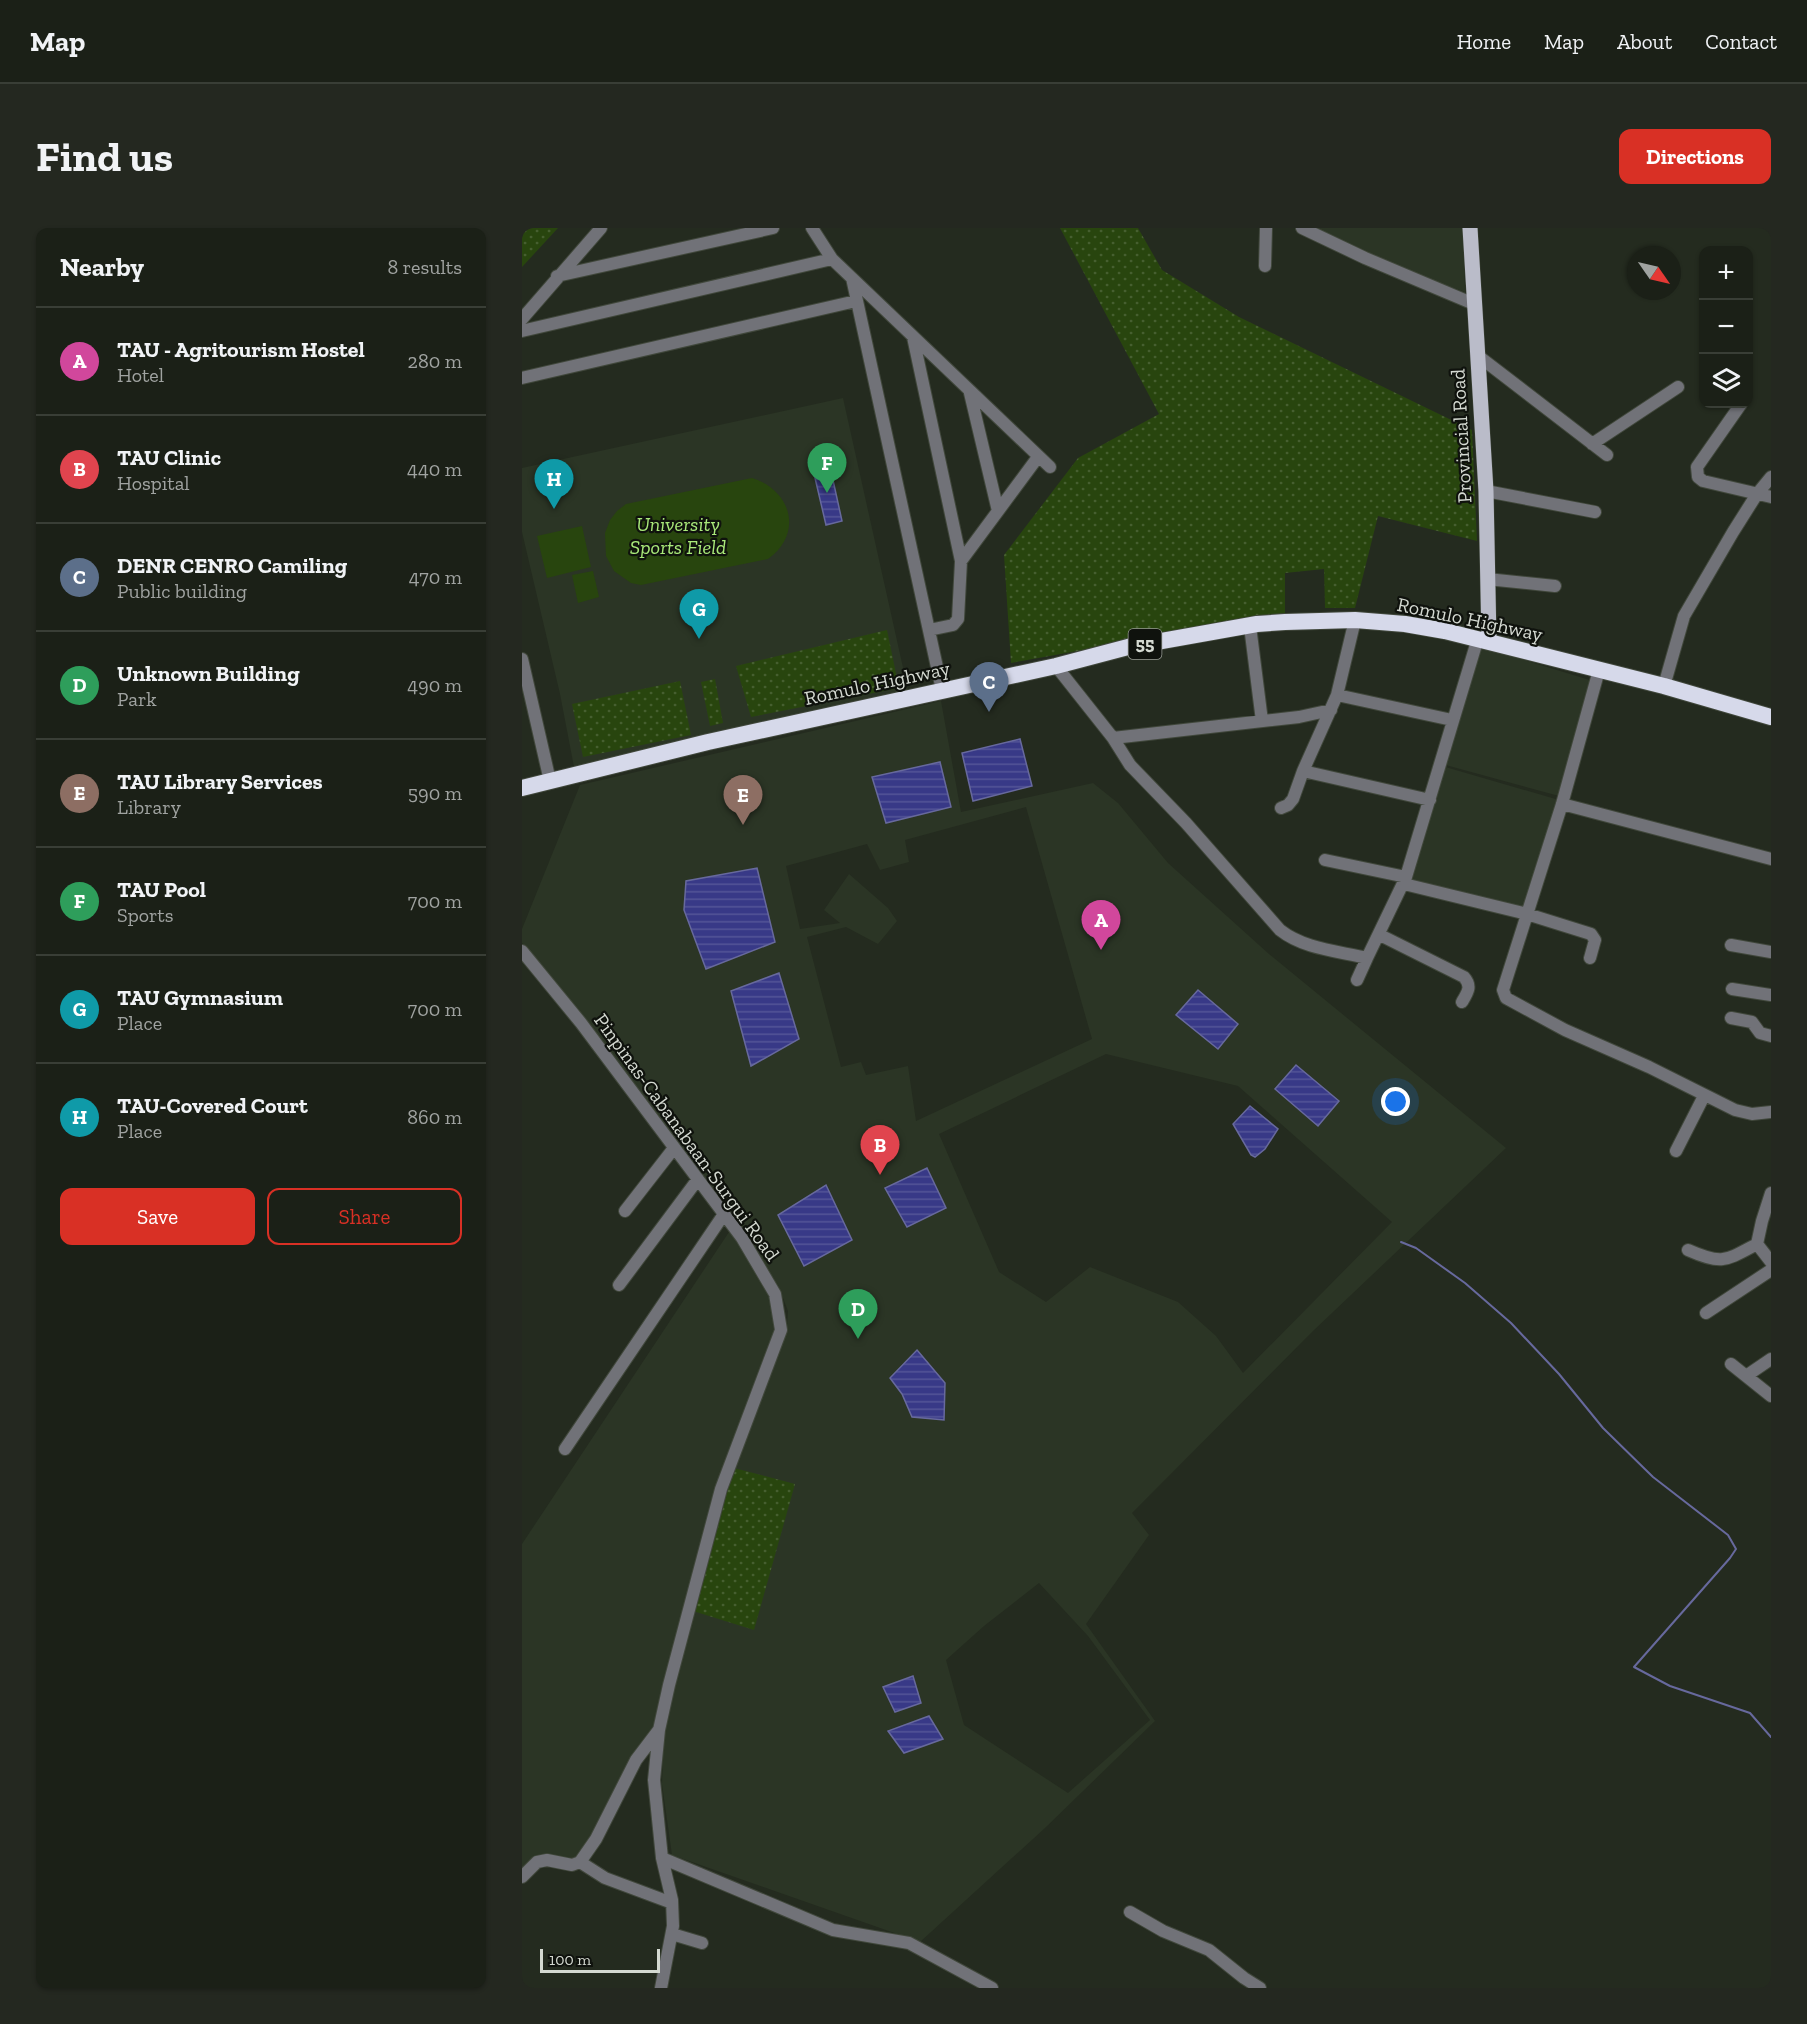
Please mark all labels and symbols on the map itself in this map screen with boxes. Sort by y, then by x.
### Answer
north arrow [1627,246,1681,300]
street label: Provincial Road [1445,368,1477,504]
pin: F [808,444,846,493]
pin: H [534,460,573,509]
park label: University Sports Field [630,512,726,559]
pin: G [680,590,718,639]
street label: Romulo Highway [1395,592,1546,646]
road number: 55 [1128,629,1162,659]
street label: Romulo Highway [802,656,953,710]
pin: C [970,662,1008,712]
pin: E [724,776,762,825]
pin: A [1082,900,1120,950]
street label: Pinpinas-Cabanabaan-Surgui Road [589,1009,785,1265]
your location [1381,1087,1410,1116]
pin: B [860,1126,900,1175]
pin: D [838,1290,878,1339]
scale bar [540,1946,660,1974]

